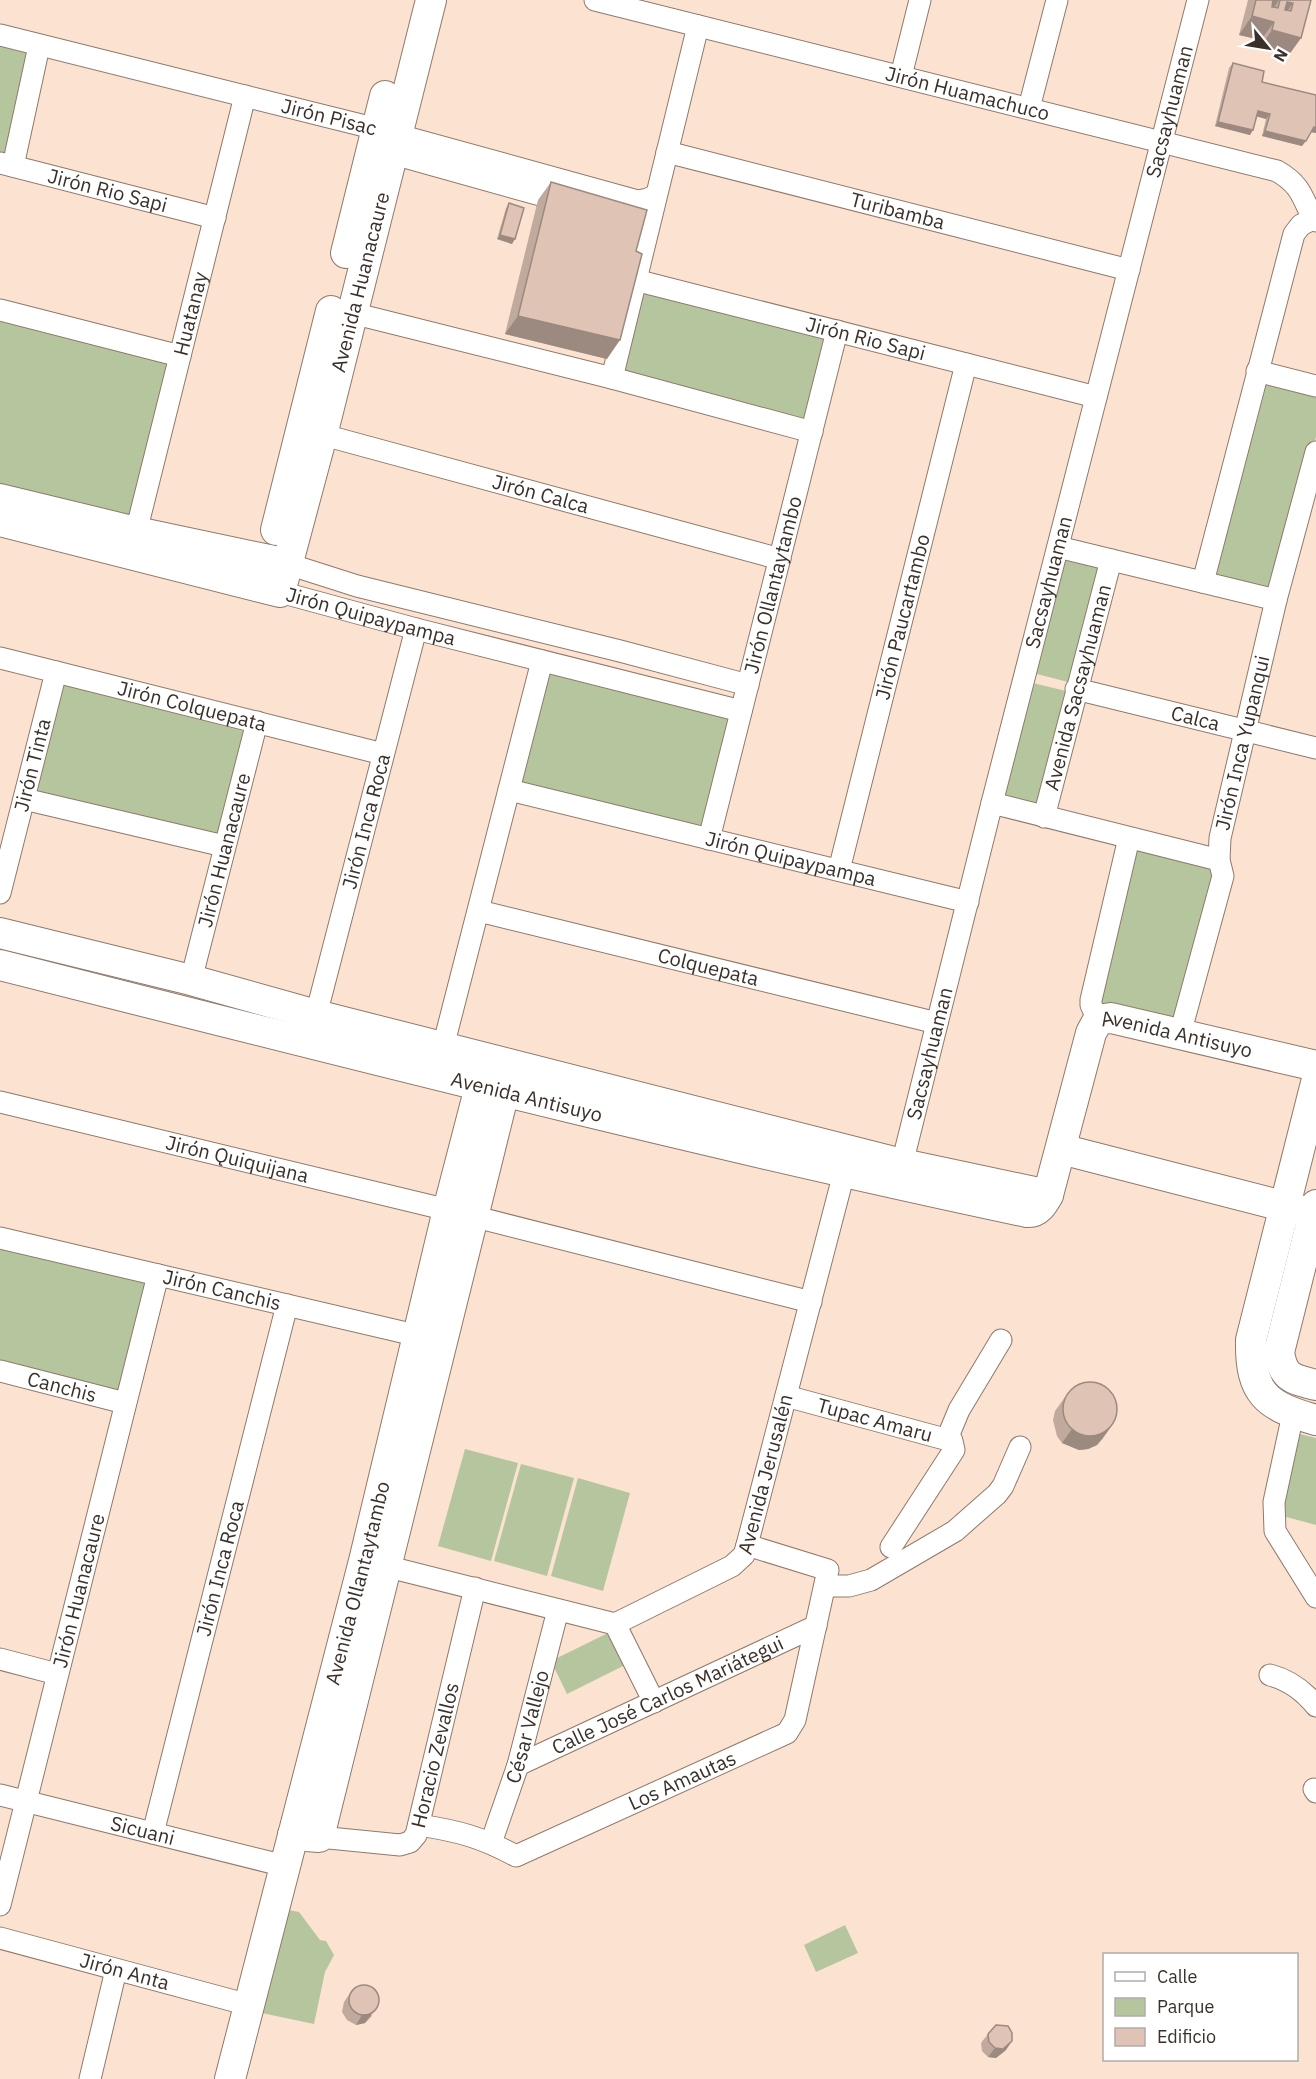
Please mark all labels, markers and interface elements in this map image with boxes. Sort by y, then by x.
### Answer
north arrow [1238,18,1298,78]
street label: Sacsayhuaman [1139,42,1199,180]
text: N [1269,45,1293,66]
street label: Jirón Huamachuco [883,59,1052,126]
street label: Jirón Pisac [279,92,380,141]
street label: Jirón Rio Sapi [45,162,170,218]
street label: Turibamba [848,185,948,235]
street label: Avenida Huanacaure [324,189,395,375]
street label: Huatanay [167,269,214,359]
street label: Jirón Rio Sapi [803,310,928,366]
street label: Jirón Calca [489,467,592,520]
street label: Jirón Ollantaytambo [737,493,808,677]
street label: Sacsayhuaman [1018,513,1078,651]
street label: Jirón Paucartambo [868,531,936,702]
street label: Jirón Quipaypampa [283,580,459,652]
street label: Avenida Sacsayhuaman [1037,581,1117,793]
street label: Jirón Inca Yupanqui [1208,653,1276,833]
street label: Jirón Colquepata [115,674,270,737]
street label: Calca [1168,699,1223,737]
street label: Jirón Tinta [7,715,57,814]
street label: Jirón Inca Roca [335,750,396,892]
street label: Jirón Huanacaure [191,770,256,930]
street label: Jirón Quipaypampa [703,824,879,892]
street label: Colquepata [655,941,762,992]
street label: Sacsayhuaman [900,984,959,1122]
street label: Avenida Antisuyo [1099,1004,1255,1064]
street label: Avenida Antisuyo [448,1065,605,1128]
street label: Jirón Quiquijana [163,1128,312,1189]
street label: Jirón Canchis [160,1263,284,1316]
street label: Canchis [25,1365,100,1408]
street label: Avenida Jerusalén [731,1391,799,1558]
street label: Tupac Amaru [814,1391,936,1448]
street label: Avenida Ollantaytambo [318,1478,396,1688]
street label: Jirón Inca Roca [189,1497,250,1639]
street label: Jirón Huanacaure [46,1510,111,1671]
street label: Calle José Carlos Mariátegui [547,1629,788,1760]
street label: César Vallejo [499,1667,555,1787]
street label: Horacio Zevallos [404,1680,465,1831]
street label: Los Amautas [624,1744,740,1816]
street label: Sicuani [108,1809,178,1851]
street label: Jirón Anta [77,1946,173,1996]
legend [1103,1953,1298,2061]
text: Calle [1157,1965,1197,1988]
text: Parque [1157,1995,1215,2018]
text: Edificio [1157,2025,1216,2048]

